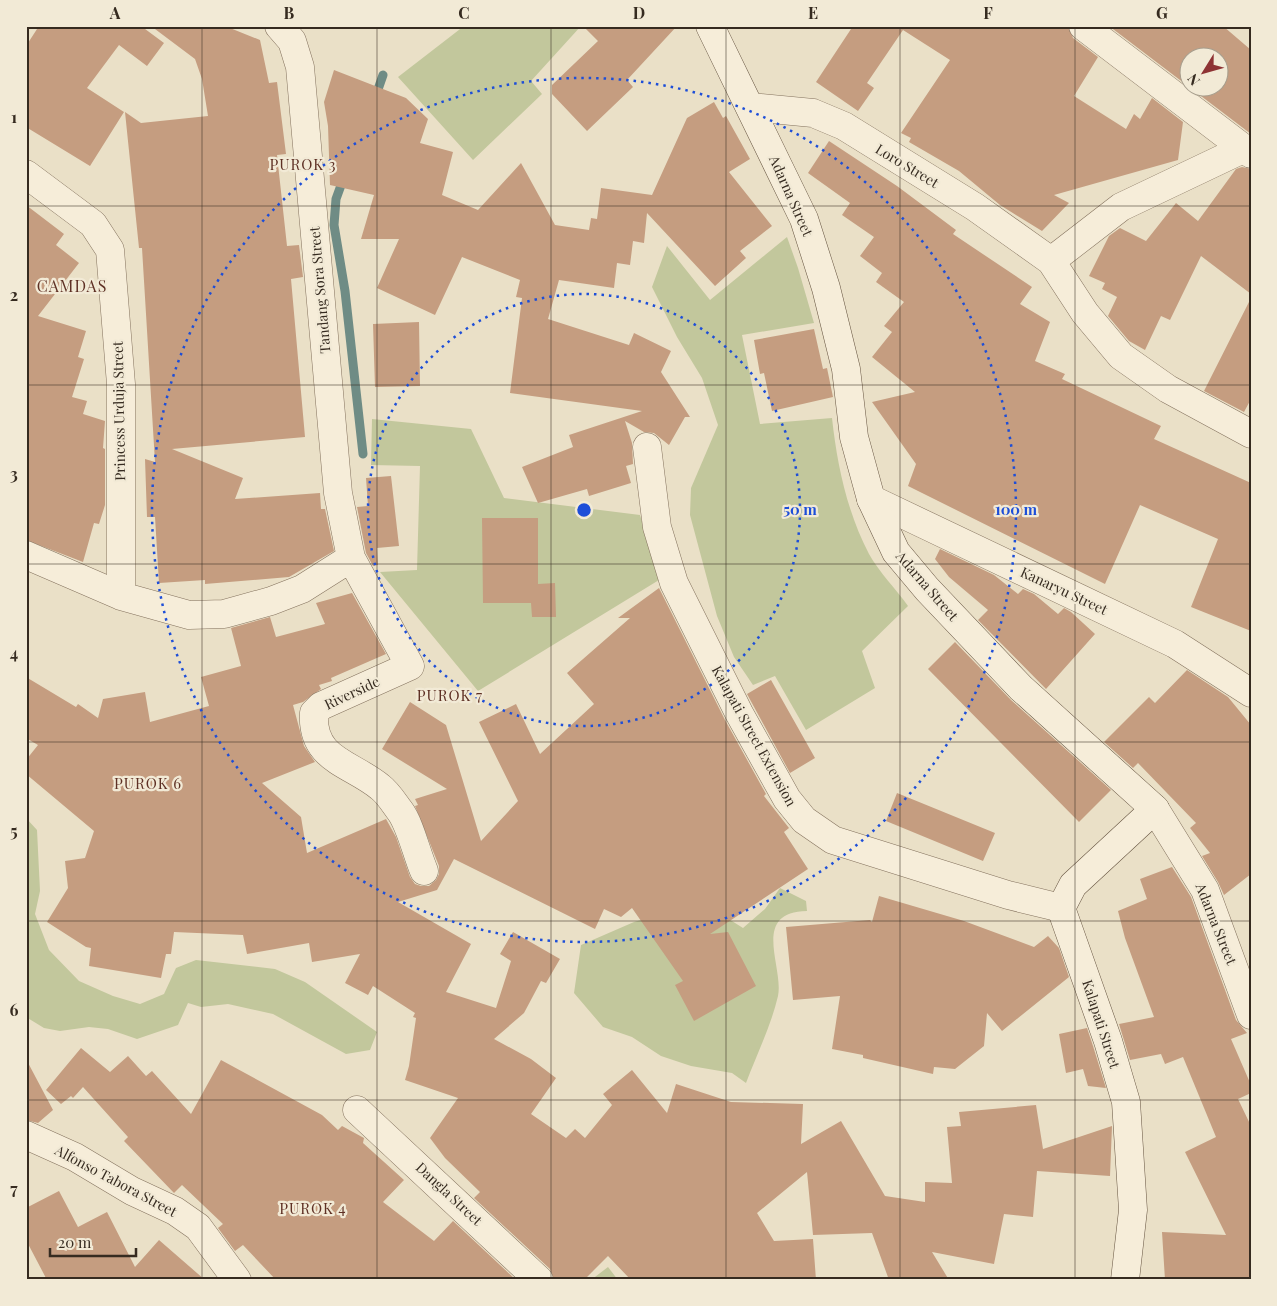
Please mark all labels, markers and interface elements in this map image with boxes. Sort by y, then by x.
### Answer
text: A [109,2,121,23]
text: B [284,2,295,23]
text: C [458,2,470,23]
text: D [633,2,645,23]
text: E [808,2,818,23]
text: F [983,2,993,23]
text: G [1156,2,1168,23]
north arrow [1180,48,1230,98]
text: N [1183,70,1204,90]
text: 1 [11,106,17,127]
street label: Loro Street [872,139,943,192]
street label: Adarna Street [765,152,818,240]
district label: PUROK 3 [269,154,337,174]
street label: Tandang Sora Street [304,225,335,354]
district label: CAMDAS [37,275,107,296]
text: 2 [10,284,18,305]
street label: Princess Urduja Street [108,340,129,481]
text: 3 [10,463,18,484]
text: 50 m [783,499,817,519]
text: 100 m [995,499,1038,519]
centre of rings [575,501,593,519]
street label: Adarna Street [891,546,964,625]
street label: Kanaryu Street [1018,562,1112,619]
text: 4 [10,642,18,663]
street label: Kalapati Street Extension [708,662,801,810]
street label: Riverside [321,672,382,714]
district label: PUROK 7 [417,685,483,705]
district label: PUROK 6 [114,773,182,793]
text: 5 [10,820,18,841]
street label: Adarna Street [1191,879,1242,968]
street label: Kalapati Street [1078,977,1125,1072]
text: 6 [10,999,19,1020]
street label: Alfonso Tabora Street [51,1140,181,1221]
street label: Dangla Street [412,1158,487,1230]
text: 7 [10,1178,18,1199]
district label: PUROK 4 [279,1198,347,1218]
scale bar [50,1226,136,1258]
text: 20 m [58,1232,92,1252]

